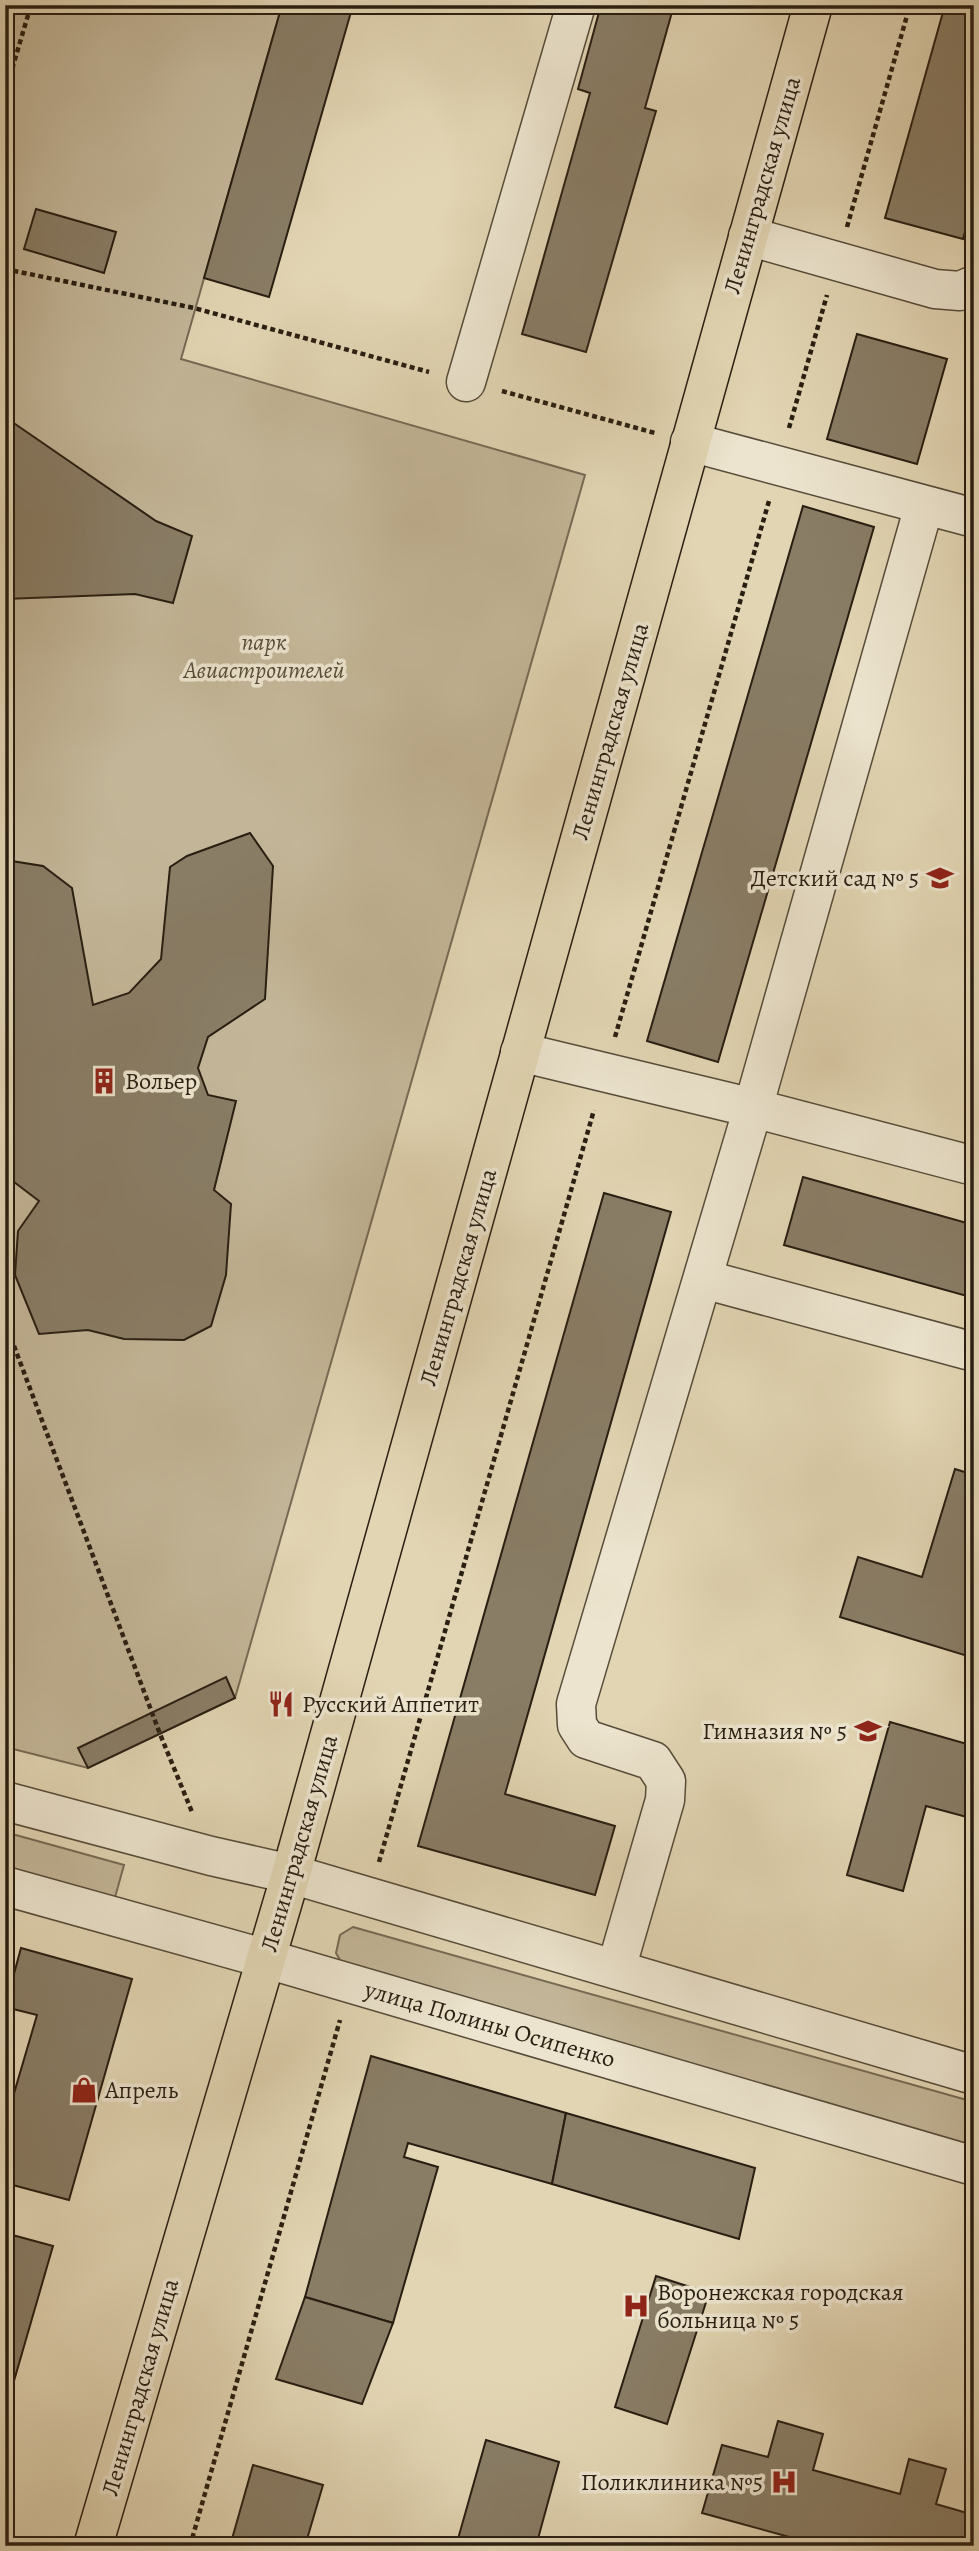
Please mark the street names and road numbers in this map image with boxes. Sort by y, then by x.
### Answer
street label: Ленинградская улица [716,73,808,297]
street label: Ленинградская улица [564,619,656,843]
street label: Ленинградская улица [412,1165,504,1389]
street label: Ленинградская улица [253,1731,345,1955]
street label: улица Полины Осипенко [360,1973,619,2075]
street label: Ленинградская улица [94,2275,186,2499]

